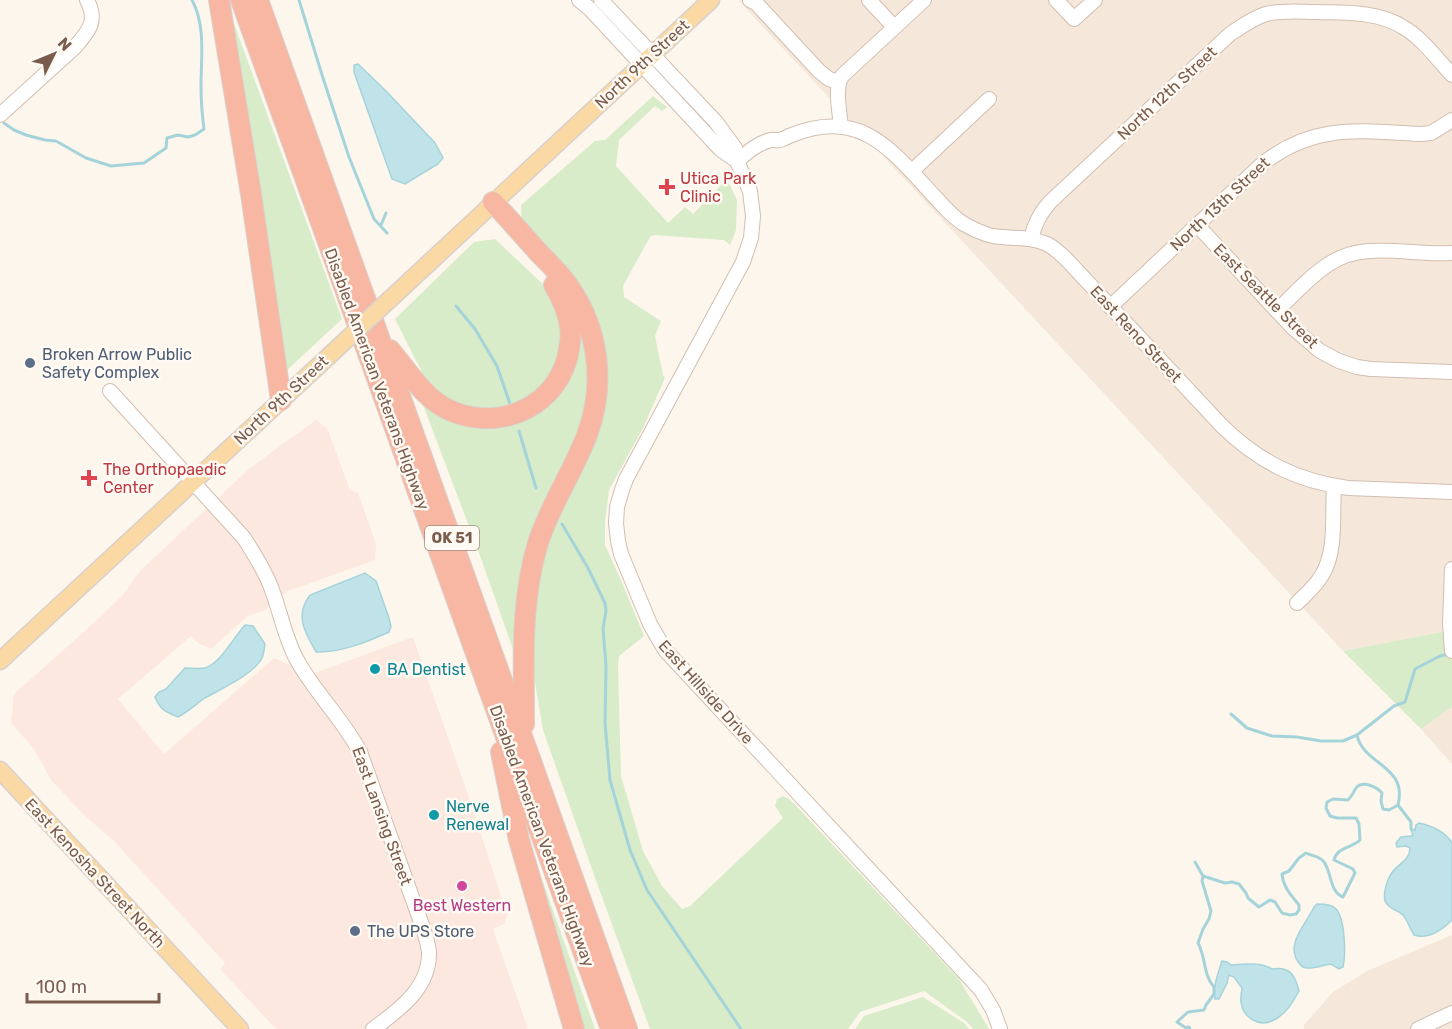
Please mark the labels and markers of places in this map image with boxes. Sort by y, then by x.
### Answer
place label: Utica Park Clinic [680,169,757,206]
marker: Utica Park Clinic [658,178,676,196]
place label: Broken Arrow Public Safety Complex [42,345,192,382]
marker: Broken Arrow Public Safety Complex [23,356,37,370]
place label: The Orthopaedic Center [103,460,226,497]
marker: The Orthopaedic Center [80,469,98,487]
place label: BA Dentist [387,660,466,679]
marker: BA Dentist [368,662,382,676]
place label: Nerve Renewal [446,797,509,834]
marker: Nerve Renewal [427,808,441,822]
marker: Best Western [455,879,469,893]
place label: Best Western [413,896,511,915]
place label: The UPS Store [367,922,474,941]
marker: The UPS Store [348,924,362,938]

